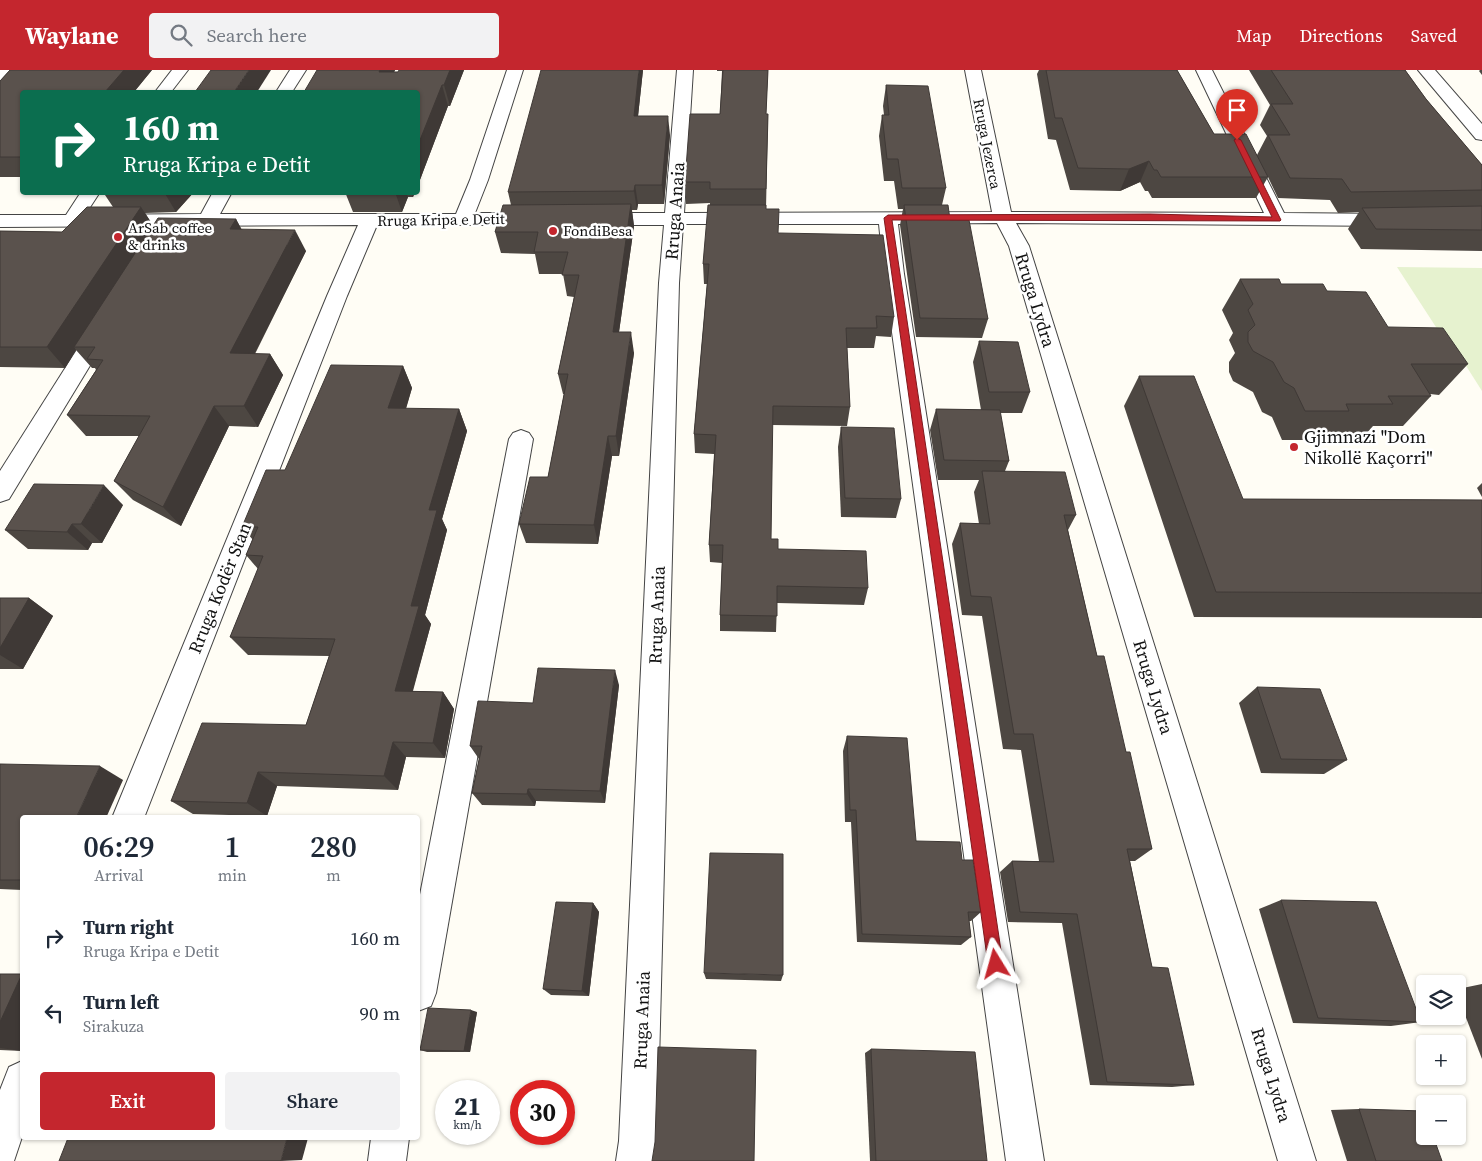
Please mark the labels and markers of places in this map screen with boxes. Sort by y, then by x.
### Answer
pin [1216,89,1258,140]
place label: ArSab coffee & drinks [128,217,213,255]
place label: FondiBesa [563,220,633,241]
marker: FondiBesa [547,225,559,237]
marker: ArSab coffee & drinks [112,231,124,243]
place label: Gjimnazi "Dom Nikollë Kaçorri" [1304,424,1433,470]
marker: Gjimnazi "Dom Nikollë Kaçorri" [1288,441,1300,453]

